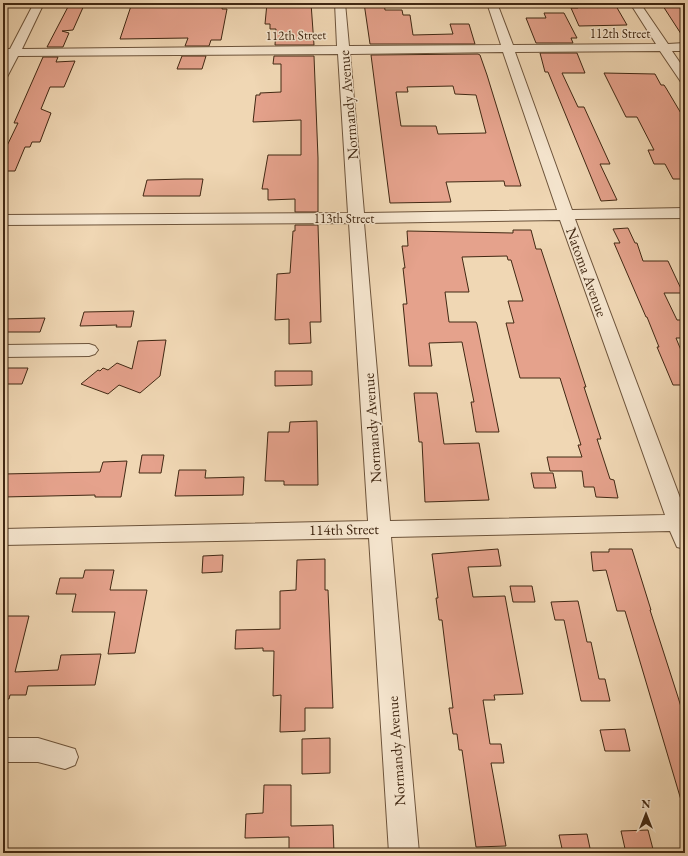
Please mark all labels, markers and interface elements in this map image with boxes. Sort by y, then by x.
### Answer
street label: 112th Street [590,25,650,42]
street label: 112th Street [266,26,326,44]
street label: Normandy Avenue [334,49,362,161]
street label: 113th Street [314,210,374,227]
street label: Natoma Avenue [562,225,612,319]
street label: Normandy Avenue [359,372,385,484]
street label: 114th Street [309,519,379,539]
street label: Normandy Avenue [383,695,409,807]
north arrow [626,794,666,834]
text: N [642,797,651,811]

